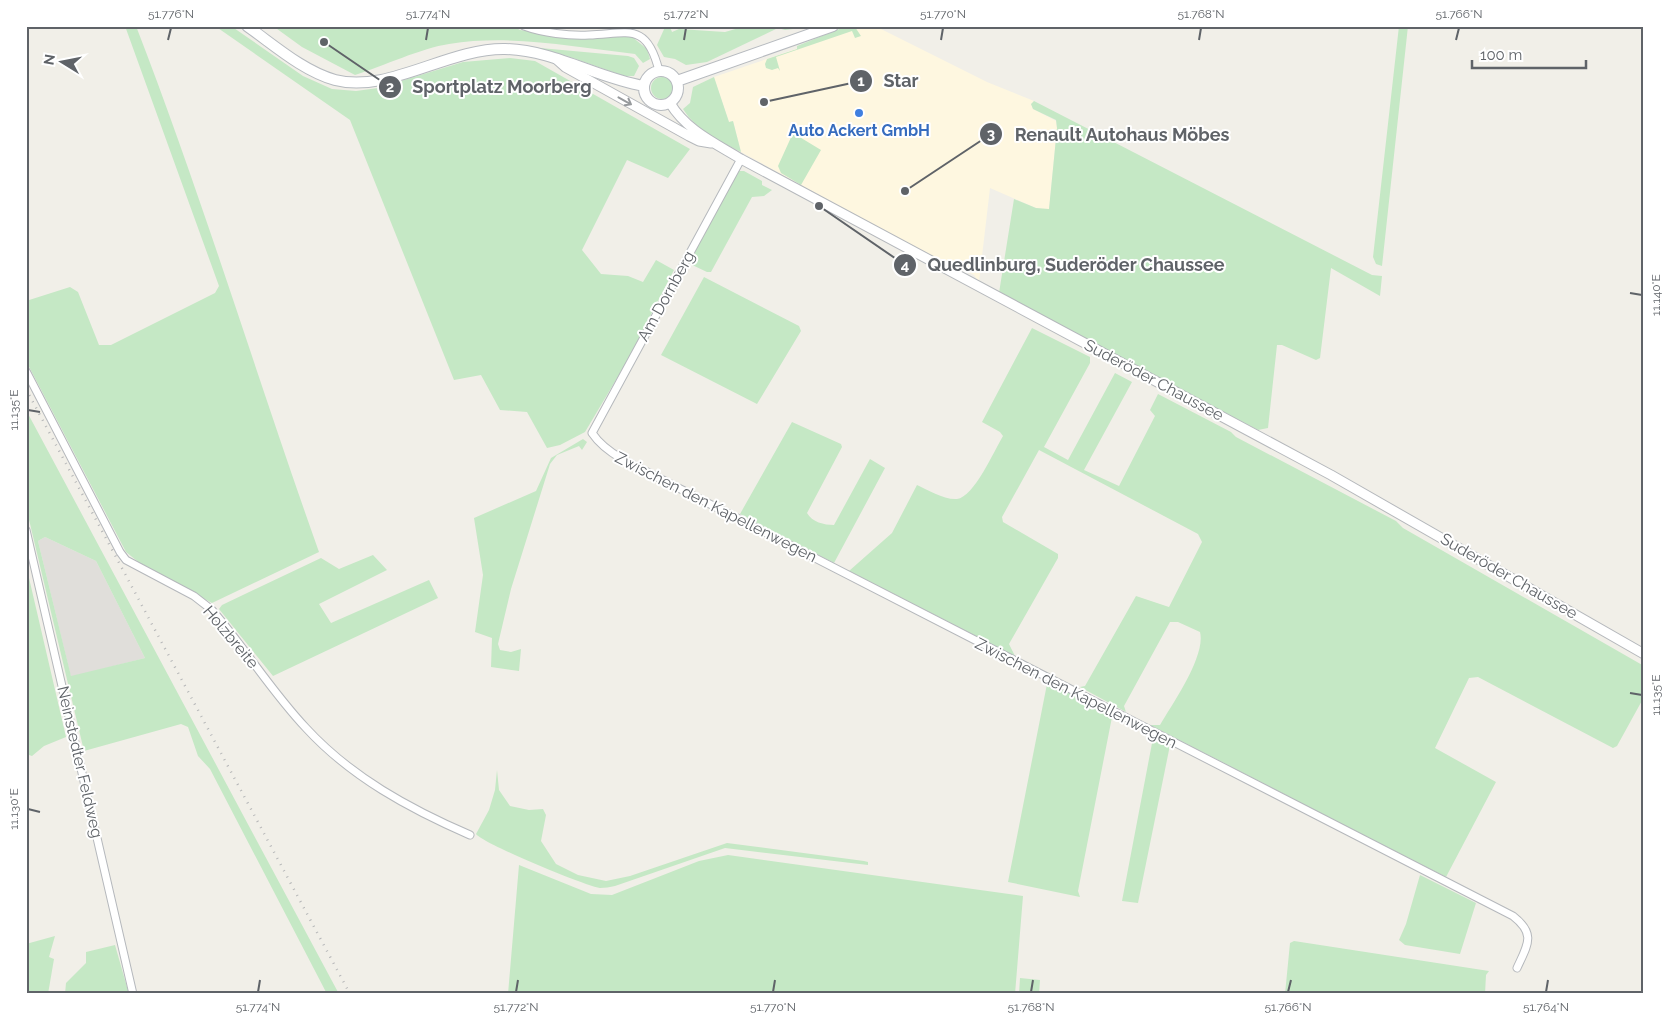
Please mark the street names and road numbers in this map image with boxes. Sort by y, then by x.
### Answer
street label: Am Dornberg [633,248,699,344]
street label: Suderöder Chaussee [1081,335,1227,425]
street label: Zwischen den Kapellenwegen [612,448,820,566]
street label: Suderöder Chaussee [1437,529,1581,623]
street label: Holzbreite [199,602,263,672]
street label: Zwischen den Kapellenwegen [972,634,1180,752]
street label: Neinstedter Feldweg [53,684,107,840]

